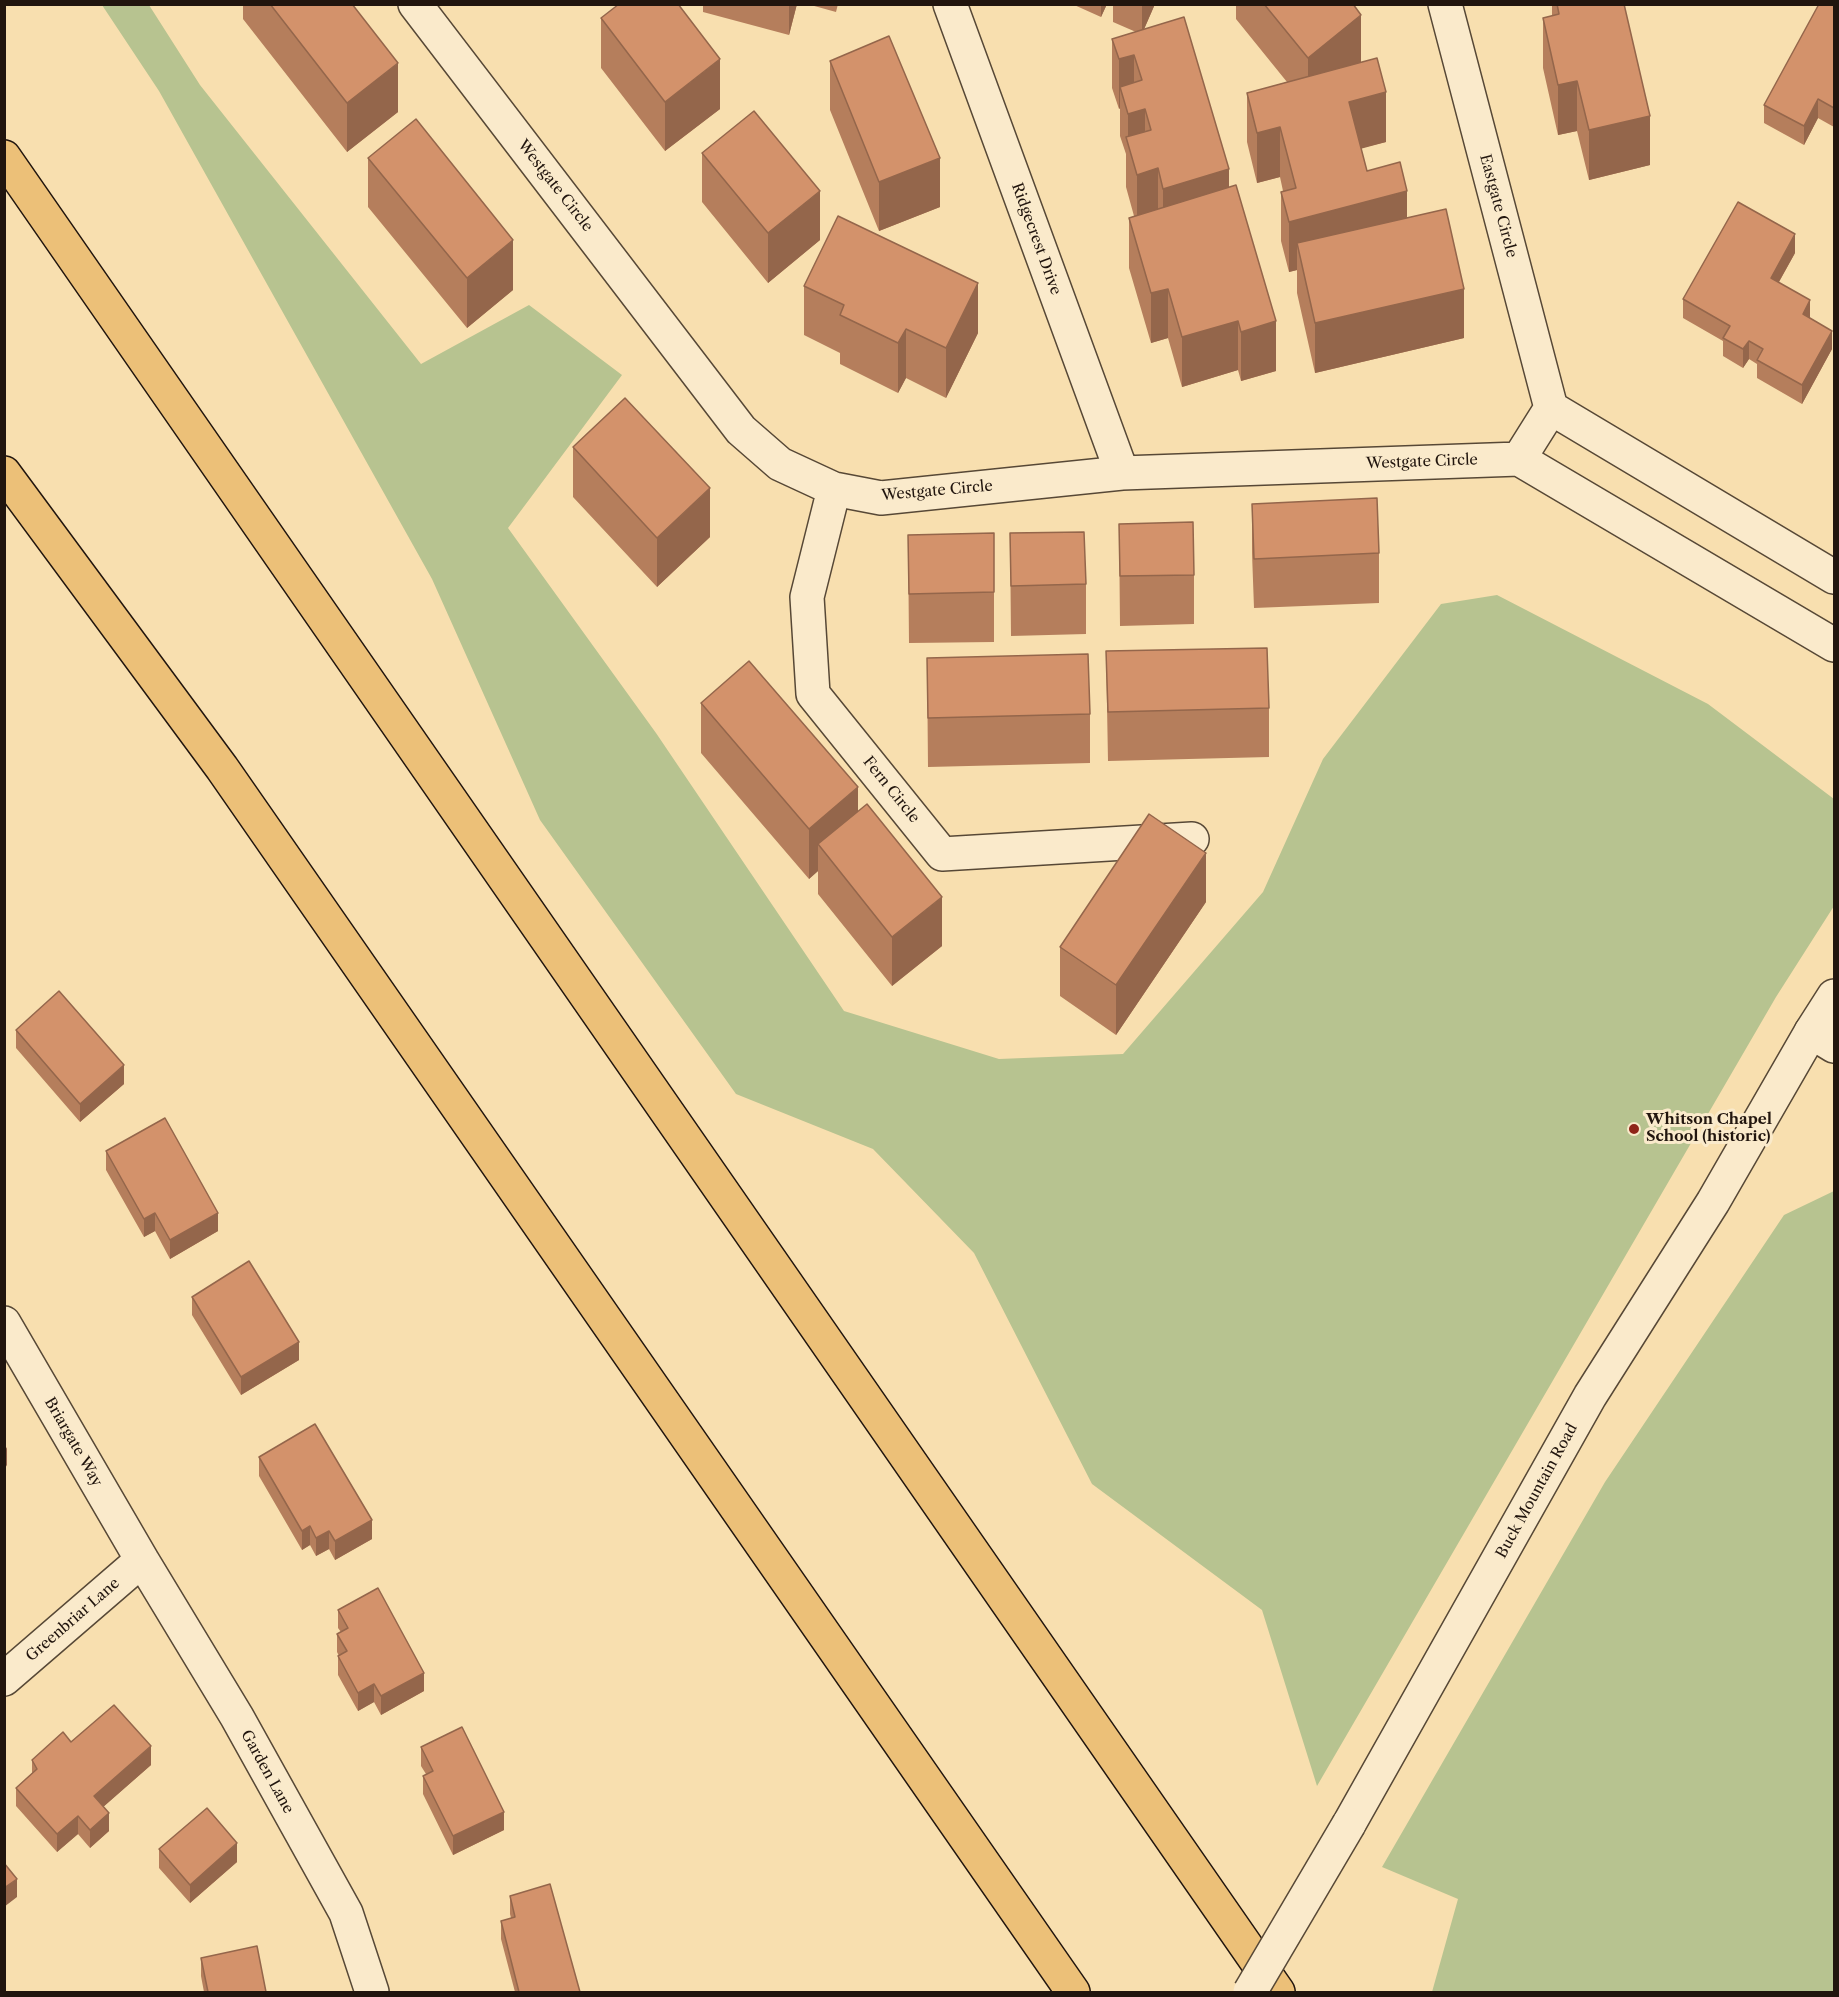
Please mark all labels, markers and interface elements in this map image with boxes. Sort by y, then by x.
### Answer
street label: Westgate Circle [514,136,596,236]
street label: Eastgate Circle [1476,152,1520,260]
street label: Ridgecrest Drive [1007,180,1065,298]
street label: Westgate Circle [1366,451,1478,473]
street label: Westgate Circle [881,477,993,505]
street label: Fern Circle [859,753,923,827]
place label: Whitson Chapel School (historic) [1646,1111,1772,1146]
marker: Whitson Chapel School (historic) [1627,1122,1641,1136]
street label: Briargate Way [40,1394,106,1490]
street label: Buck Mountain Road [1492,1421,1582,1561]
street label: Greenbriar Lane [23,1574,123,1666]
street label: Garden Lane [237,1727,297,1817]

